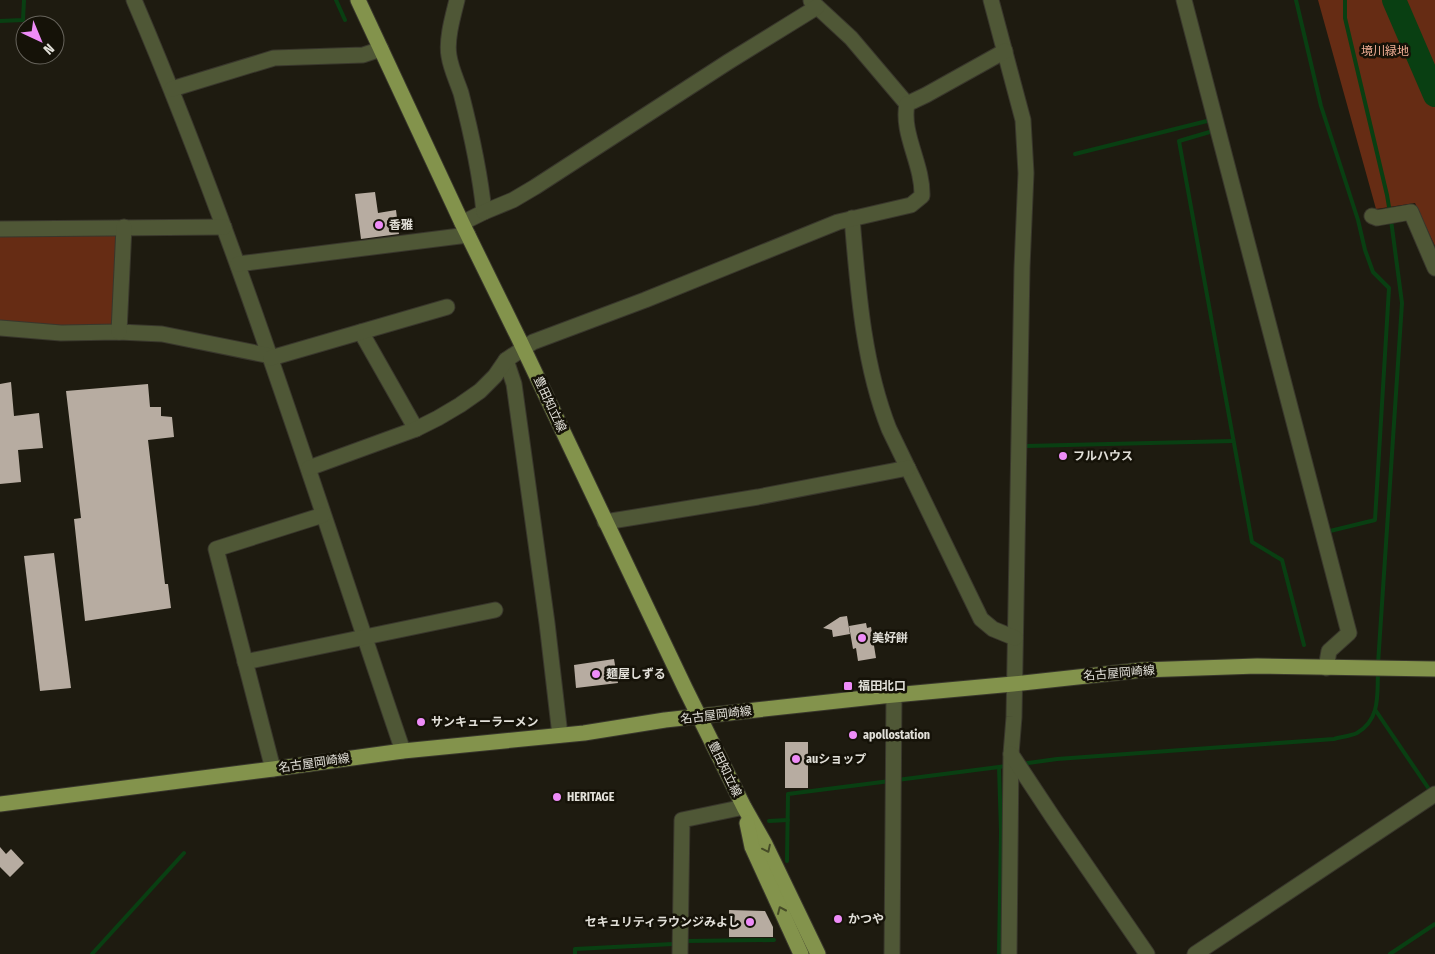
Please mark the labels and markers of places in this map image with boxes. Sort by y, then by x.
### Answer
place label: 香雅 [389,218,413,232]
marker: 香雅 [373,219,385,231]
place label: フルハウス [1073,449,1133,463]
marker: フルハウス [1057,450,1069,462]
place label: 美好餅 [872,631,908,645]
marker: 美好餅 [856,632,868,644]
place label: 麺屋しずる [606,667,666,681]
marker: 麺屋しずる [590,668,602,680]
place label: 福田北口 [858,679,906,693]
marker: 福田北口 [842,680,854,692]
place label: サンキューラーメン [431,715,539,729]
marker: サンキューラーメン [415,716,427,728]
place label: apollostation [863,728,930,742]
marker: apollostation [847,729,859,741]
place label: auショップ [806,752,866,766]
marker: auショップ [790,753,802,765]
place label: HERITAGE [567,790,615,804]
marker: HERITAGE [551,791,563,803]
place label: かつや [848,912,884,926]
marker: かつや [832,913,844,925]
place label: セキュリティラウンジみよし [585,915,740,929]
marker: セキュリティラウンジみよし [744,916,756,928]

